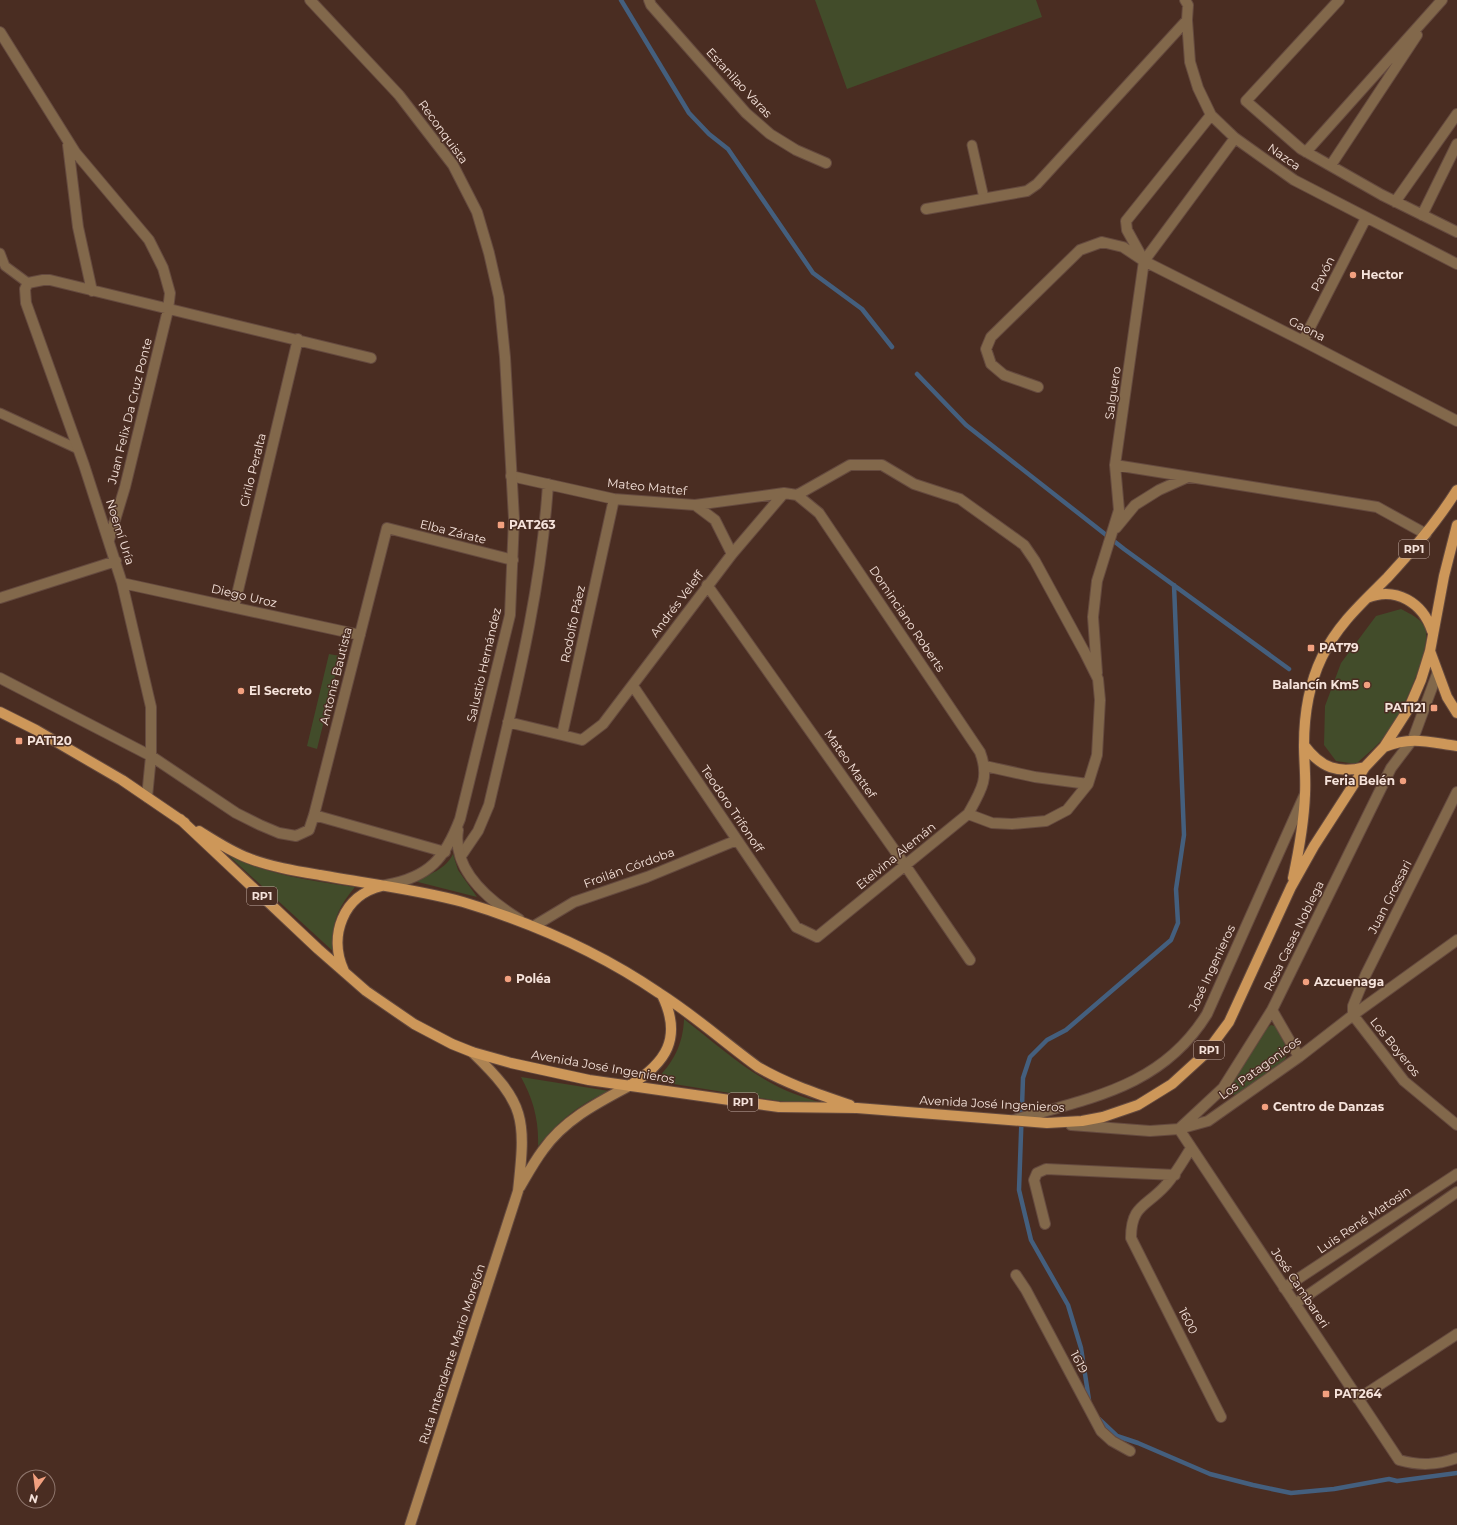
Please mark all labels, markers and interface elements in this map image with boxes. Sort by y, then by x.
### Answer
street label: Estanilao Varas [703,45,776,121]
street label: Reconquista [415,97,472,167]
street label: Nazca [1265,140,1304,173]
street label: Pavón [1307,254,1338,294]
place label: Hector [1361,267,1404,282]
marker: Hector [1348,270,1358,280]
street label: Gaona [1286,313,1328,344]
street label: Juan Felix Da Cruz Ponte [104,336,155,486]
street label: Salguero [1101,365,1124,420]
street label: Cirilo Peralta [236,431,269,508]
street label: Mateo Mattef [606,475,689,498]
street label: Noemí Uría [103,497,138,567]
street label: Elba Zárate [418,516,488,547]
place label: PAT263 [509,517,556,532]
marker: PAT263 [496,520,506,530]
road number: RP1 [1399,540,1429,558]
street label: Dominciano Roberts [866,563,949,675]
street label: Andrés Veleff [647,567,707,640]
street label: Diego Uroz [210,581,278,610]
street label: Rodolfo Páez [557,584,588,664]
street label: Salustio Hernández [463,606,504,724]
street label: Antonia Bautista [316,625,355,726]
place label: PAT79 [1319,640,1359,655]
marker: PAT79 [1306,643,1316,653]
place label: Balancín Km5 [1272,677,1359,692]
marker: Balancín Km5 [1362,680,1372,690]
place label: El Secreto [249,683,312,698]
marker: El Secreto [236,686,246,696]
place label: PAT121 [1385,700,1426,715]
marker: PAT121 [1429,703,1439,713]
street label: Mateo Mattef [821,727,880,802]
place label: PAT120 [27,733,72,748]
marker: PAT120 [14,736,24,746]
street label: Teodoro Trifonoff [698,762,768,856]
place label: Feria Belén [1324,773,1395,788]
marker: Feria Belén [1398,776,1408,786]
street label: Etelvina Alemán [853,819,939,892]
street label: Froilán Córdoba [581,844,676,891]
street label: Juan Grossari [1364,857,1415,937]
street label: Rosa Casas Noblega [1260,878,1327,993]
road number: RP1 [247,887,277,905]
street label: José Ingenieros [1185,922,1238,1014]
place label: Poléa [516,971,551,986]
marker: Poléa [503,974,513,984]
place label: Azcuenaga [1313,974,1384,989]
marker: Azcuenaga [1301,977,1311,987]
street label: Los Boyeros [1367,1014,1424,1079]
street label: Los Patagonicos [1216,1033,1304,1102]
road number: RP1 [1194,1041,1224,1059]
street label: Avenida José Ingenieros [530,1047,676,1087]
street label: Avenida José Ingenieros [919,1092,1065,1115]
road number: RP1 [728,1093,758,1111]
place label: Centro de Danzas [1273,1099,1385,1114]
marker: Centro de Danzas [1260,1102,1270,1112]
street label: Luis René Matosin [1314,1183,1413,1256]
street label: José Cambareri [1268,1244,1333,1330]
street label: Ruta Intendente Mario Morejón [415,1262,488,1446]
street label: 1600 [1176,1305,1201,1336]
street label: 1619 [1067,1348,1092,1376]
place label: PAT264 [1334,1386,1382,1401]
marker: PAT264 [1321,1389,1331,1399]
north arrow [16,1469,56,1509]
text: N [28,1491,40,1507]

